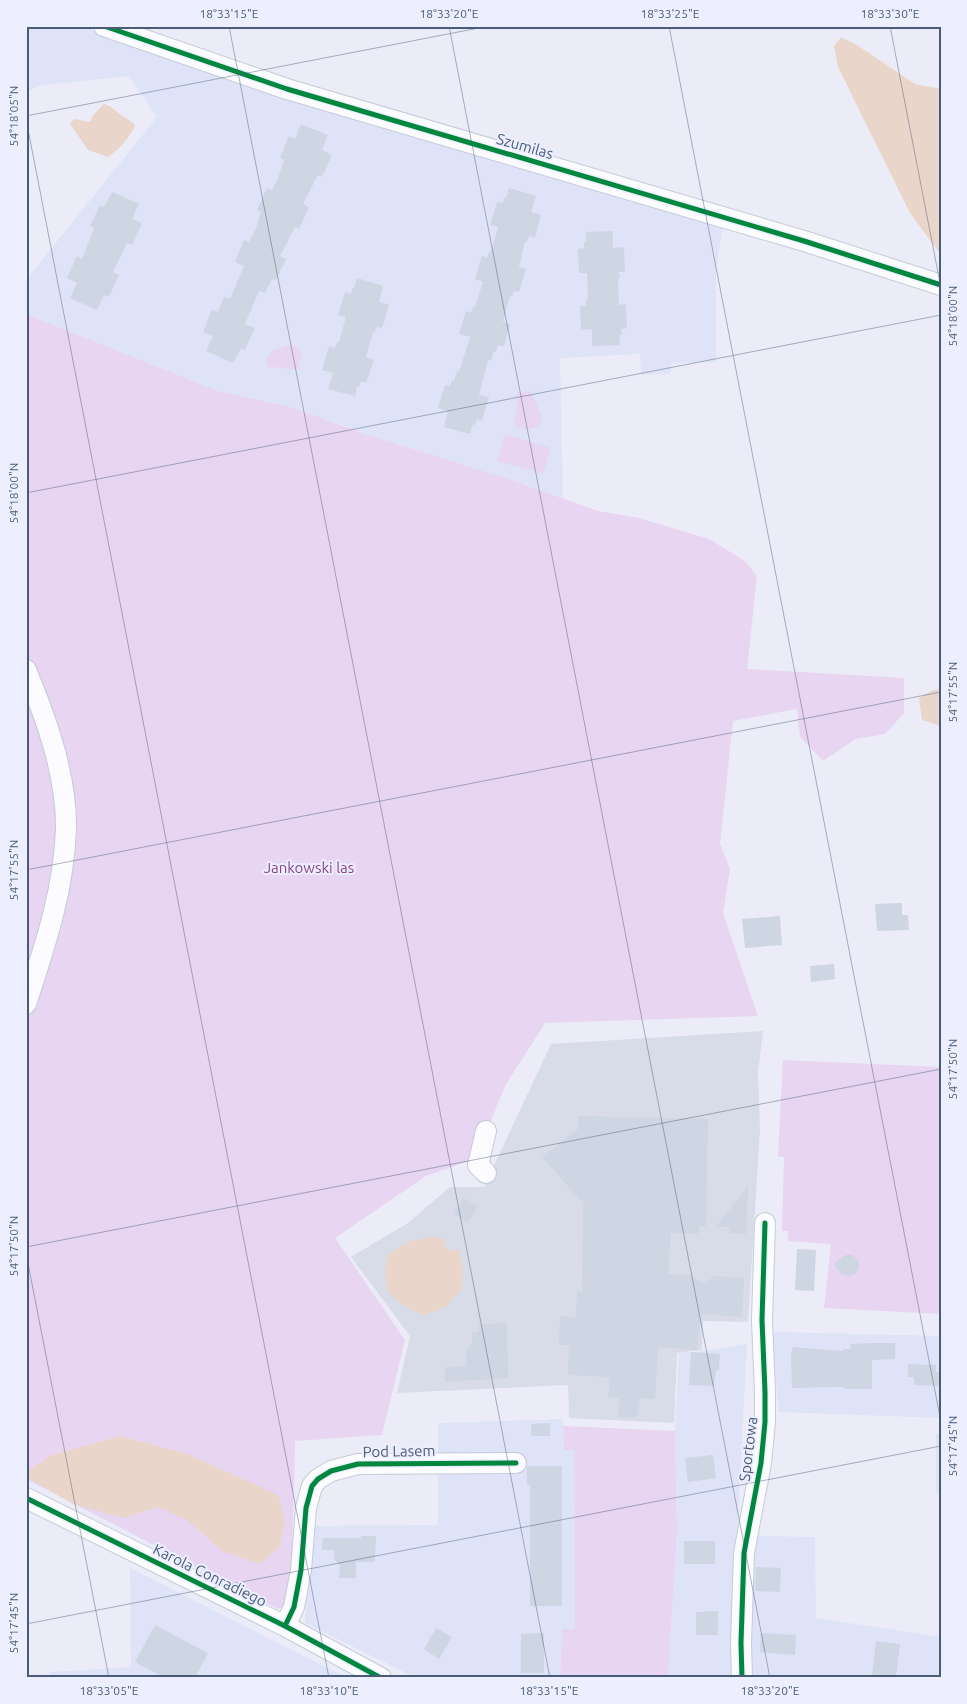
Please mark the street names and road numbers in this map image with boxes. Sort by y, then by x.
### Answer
street label: Szumilas [495,130,555,162]
street label: Sportowa [736,1416,760,1482]
street label: Pod Lasem [362,1442,436,1460]
street label: Karola Conradiego [150,1540,270,1610]

